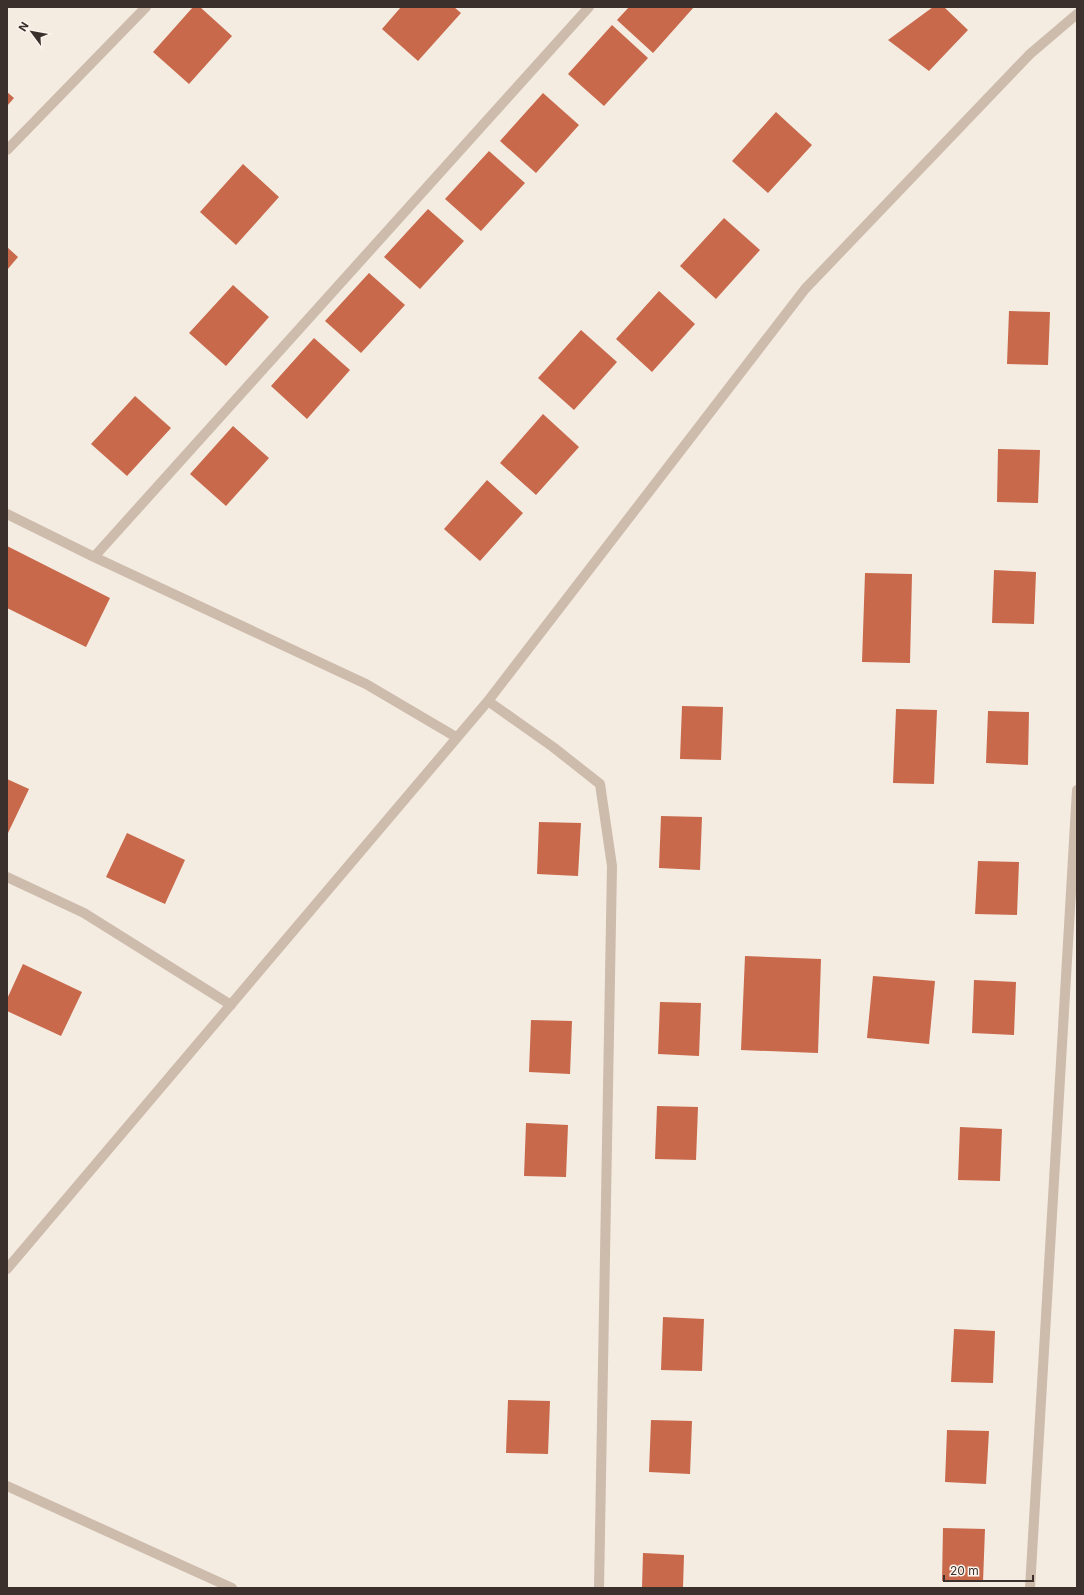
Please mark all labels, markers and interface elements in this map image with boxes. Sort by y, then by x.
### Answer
north arrow [12,12,52,52]
text: N [15,19,32,34]
scale bar [944,1557,1033,1583]
text: 20 m [950,1563,979,1578]

